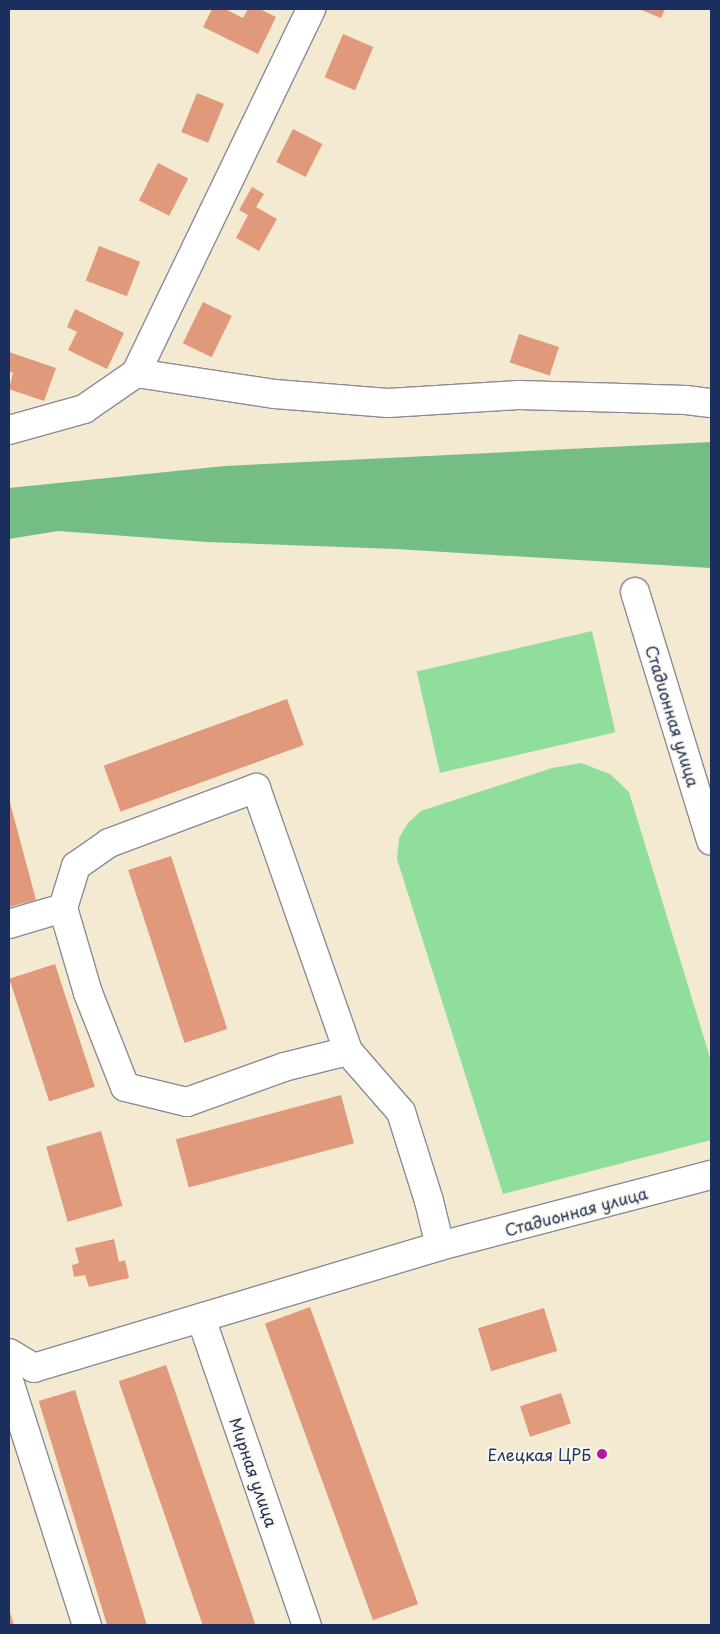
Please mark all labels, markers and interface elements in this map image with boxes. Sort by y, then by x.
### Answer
street label: Стадионная улица [642,642,704,790]
street label: Стадионная улица [502,1183,650,1239]
street label: Мирная улица [226,1414,282,1530]
place label: Елецкая ЦРБ [488,1444,591,1464]
marker: Елецкая ЦРБ [595,1447,609,1461]

